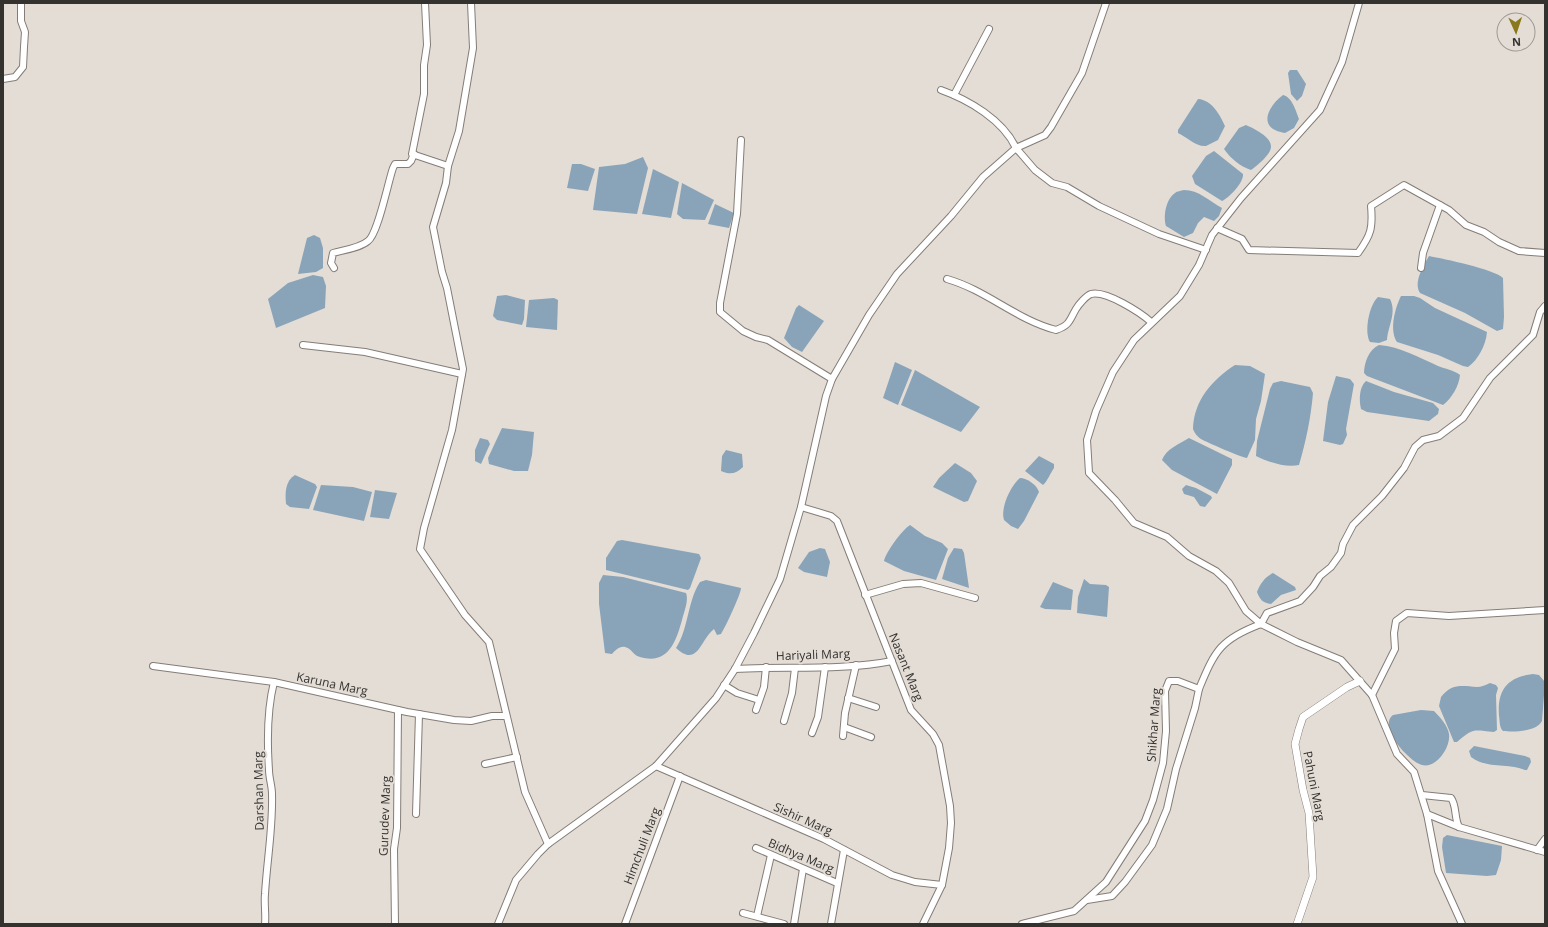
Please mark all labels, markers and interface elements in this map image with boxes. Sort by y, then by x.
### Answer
north arrow [1496,12,1536,52]
text: N [1512,35,1521,50]
street label: Nasant Marg [885,630,928,704]
street label: Hariyali Marg [776,645,851,664]
street label: Karuna Marg [295,668,370,699]
street label: Shikhar Marg [1142,687,1165,763]
street label: Pahuni Marg [1299,749,1330,823]
street label: Darshan Marg [249,751,268,831]
street label: Gurudev Marg [375,775,394,856]
street label: Sishir Marg [771,798,836,839]
street label: Himchuli Marg [619,804,664,887]
street label: Bidhya Marg [766,834,837,877]

